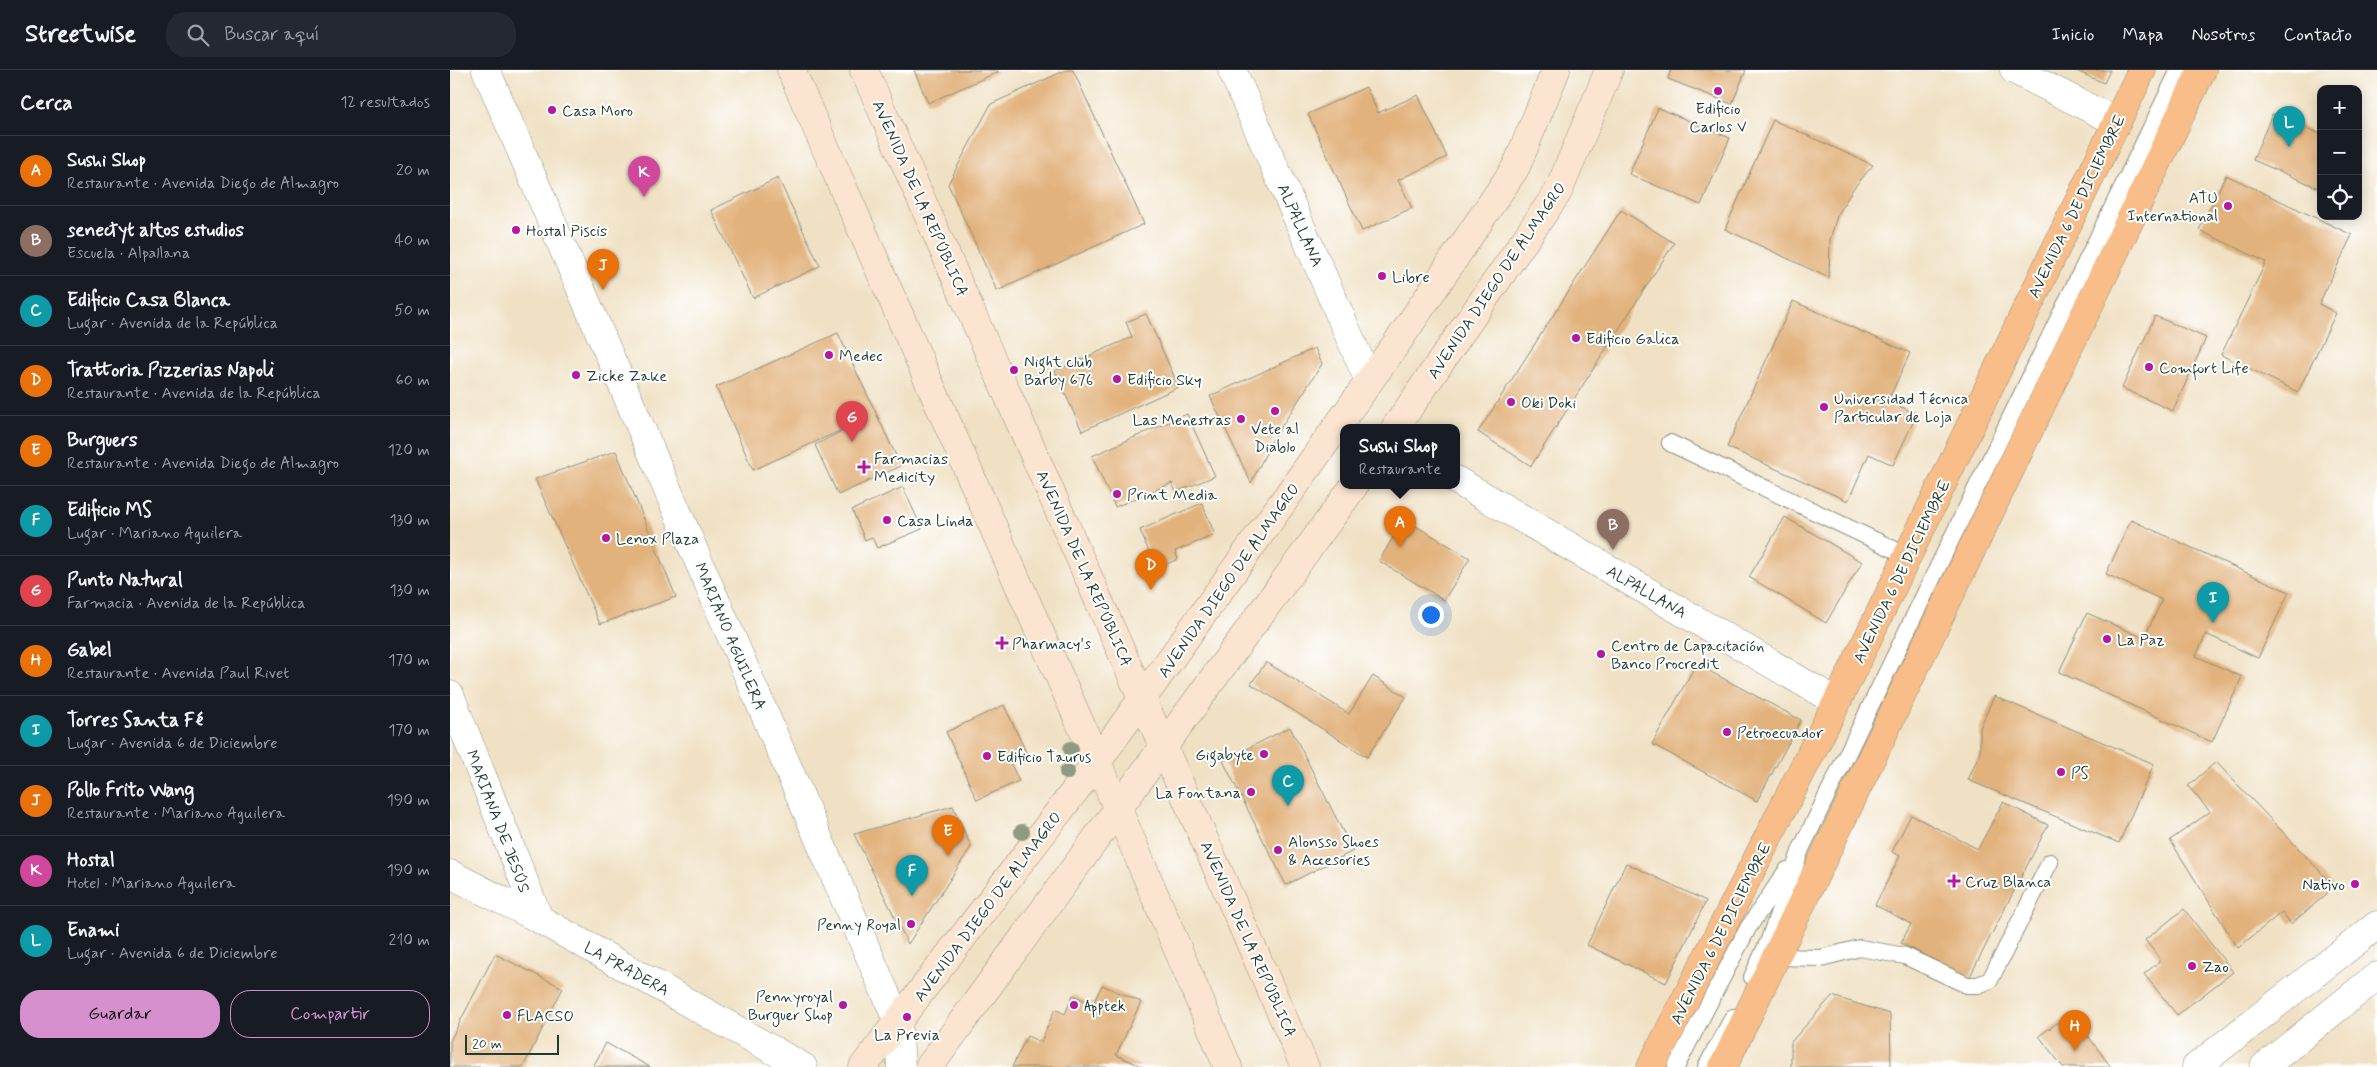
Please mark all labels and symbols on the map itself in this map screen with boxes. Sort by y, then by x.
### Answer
marker: Edificio Carlos V [1712,85,1724,97]
street label: AVENIDA DE LA REPÚBLICA [867,97,972,300]
place label: Edificio Carlos V [1689,99,1747,138]
place label: Casa Moro [562,101,633,122]
marker: Casa Moro [546,104,558,116]
pin: L [2273,106,2305,147]
street label: AVENIDA 6 DE DICIEMBRE [2024,112,2131,302]
pin: K [628,156,660,197]
street label: AVENIDA DIEGO DE ALMAGRO [1423,178,1571,383]
street label: ALPALLANA [1272,181,1327,270]
place label: ATU International [2127,188,2218,227]
marker: ATU International [2222,200,2234,212]
place label: Hostal Piscis [526,221,607,242]
marker: Hostal Piscis [510,224,522,236]
pin: J [587,249,619,290]
place label: Libre [1392,267,1430,288]
marker: Libre [1376,270,1388,282]
place label: Edificio Galica [1586,329,1680,350]
marker: Edificio Galica [1570,332,1582,344]
place label: Medec [839,346,882,367]
marker: Medec [823,349,835,361]
place label: Night club Barby 676 [1024,352,1093,391]
place label: Comfort Life [2159,358,2249,381]
marker: Comfort Life [2143,361,2155,373]
marker: Night club Barby 676 [1008,364,1020,376]
place label: Zicke Zake [586,366,667,387]
marker: Zicke Zake [570,369,582,381]
place label: Edificio Sky [1127,370,1202,391]
marker: Edificio Sky [1111,373,1123,385]
place label: Universidad Técnica Particular de Loja [1834,389,1968,428]
place label: Oki Doki [1521,393,1576,414]
marker: Oki Doki [1505,396,1517,408]
pin: G [836,401,868,442]
marker: Universidad Técnica Particular de Loja [1818,401,1830,413]
marker: Vete al Diablo [1269,405,1281,417]
place label: Las Menestras [1132,410,1231,431]
marker: Las Menestras [1235,413,1247,425]
place label: Vete al Diablo [1251,419,1299,458]
place label: Farmacias Medicity [874,449,948,488]
marker: Farmacias Medicity [858,461,870,473]
street label: AVENIDA DE LA REPÚBLICA [1031,467,1136,670]
street label: AVENIDA 6 DE DICIEMBRE [1849,477,1956,667]
street label: AVENIDA DIEGO DE ALMAGRO [1154,479,1305,682]
place label: Print Media [1127,485,1217,506]
marker: Print Media [1111,488,1123,500]
pin: A [1384,506,1416,547]
pin: B [1597,509,1629,550]
place label: Casa Linda [897,511,973,532]
marker: Casa Linda [881,514,893,526]
place label: Lenox Plaza [616,529,699,550]
marker: Lenox Plaza [600,532,612,544]
pin: D [1135,549,1167,590]
street label: MARIANO AGUILERA [689,560,770,714]
street label: ALPALLANA [1603,561,1690,624]
pin: I [2197,582,2229,623]
your location [1418,602,1444,628]
place label: La Paz [2117,630,2165,651]
marker: La Paz [2101,633,2113,645]
place label: Pharmacy's [1012,634,1091,655]
place label: Centro de Capacitación Banco Procredit [1611,636,1764,675]
marker: Pharmacy's [996,637,1008,649]
marker: Centro de Capacitación Banco Procredit [1595,648,1607,660]
place label: Petroecuador [1737,723,1824,744]
marker: Petroecuador [1721,726,1733,738]
place label: Gigabyte [1195,745,1254,767]
street label: MARIANA DE JESÚS [461,747,535,896]
place label: Edificio Taurus [997,747,1091,768]
marker: Gigabyte [1258,748,1270,760]
marker: Edificio Taurus [981,750,993,762]
place label: PS [2071,763,2089,784]
pin: C [1272,765,1304,806]
marker: PS [2055,766,2067,778]
place label: La Fontana [1155,783,1241,804]
marker: La Fontana [1245,786,1257,798]
street label: AVENIDA DIEGO DE ALMAGRO [910,808,1064,1004]
pin: E [932,815,964,856]
place label: Alonsso Shoes & Accesories [1288,832,1379,871]
street label: AVENIDA DE LA REPÚBLICA [1195,838,1300,1041]
street label: AVENIDA 6 DE DICIEMBRE [1666,839,1776,1028]
marker: Alonsso Shoes & Accesories [1272,844,1284,856]
pin: F [896,855,928,896]
place label: Cruz Blanca [1965,872,2051,893]
marker: Cruz Blanca [1947,874,1961,888]
place label: Nativo [2302,875,2345,896]
marker: Nativo [2349,878,2361,890]
place label: Penny Royal [817,915,901,936]
marker: Penny Royal [905,918,917,930]
street label: LA PRADERA [580,937,673,1001]
place label: Zao [2202,957,2229,978]
marker: Zao [2186,960,2198,972]
place label: Pennyroyal Burguer Shop [748,987,833,1027]
place label: Apptek [1084,996,1126,1018]
marker: Pennyroyal Burguer Shop [837,999,849,1011]
marker: Apptek [1068,999,1080,1011]
place label: FLACSO [517,1006,574,1027]
marker: FLACSO [501,1009,513,1021]
pin: H [2059,1010,2091,1051]
marker: La Previa [901,1011,913,1023]
place label: La Previa [874,1025,940,1046]
scale bar [465,1032,559,1055]

